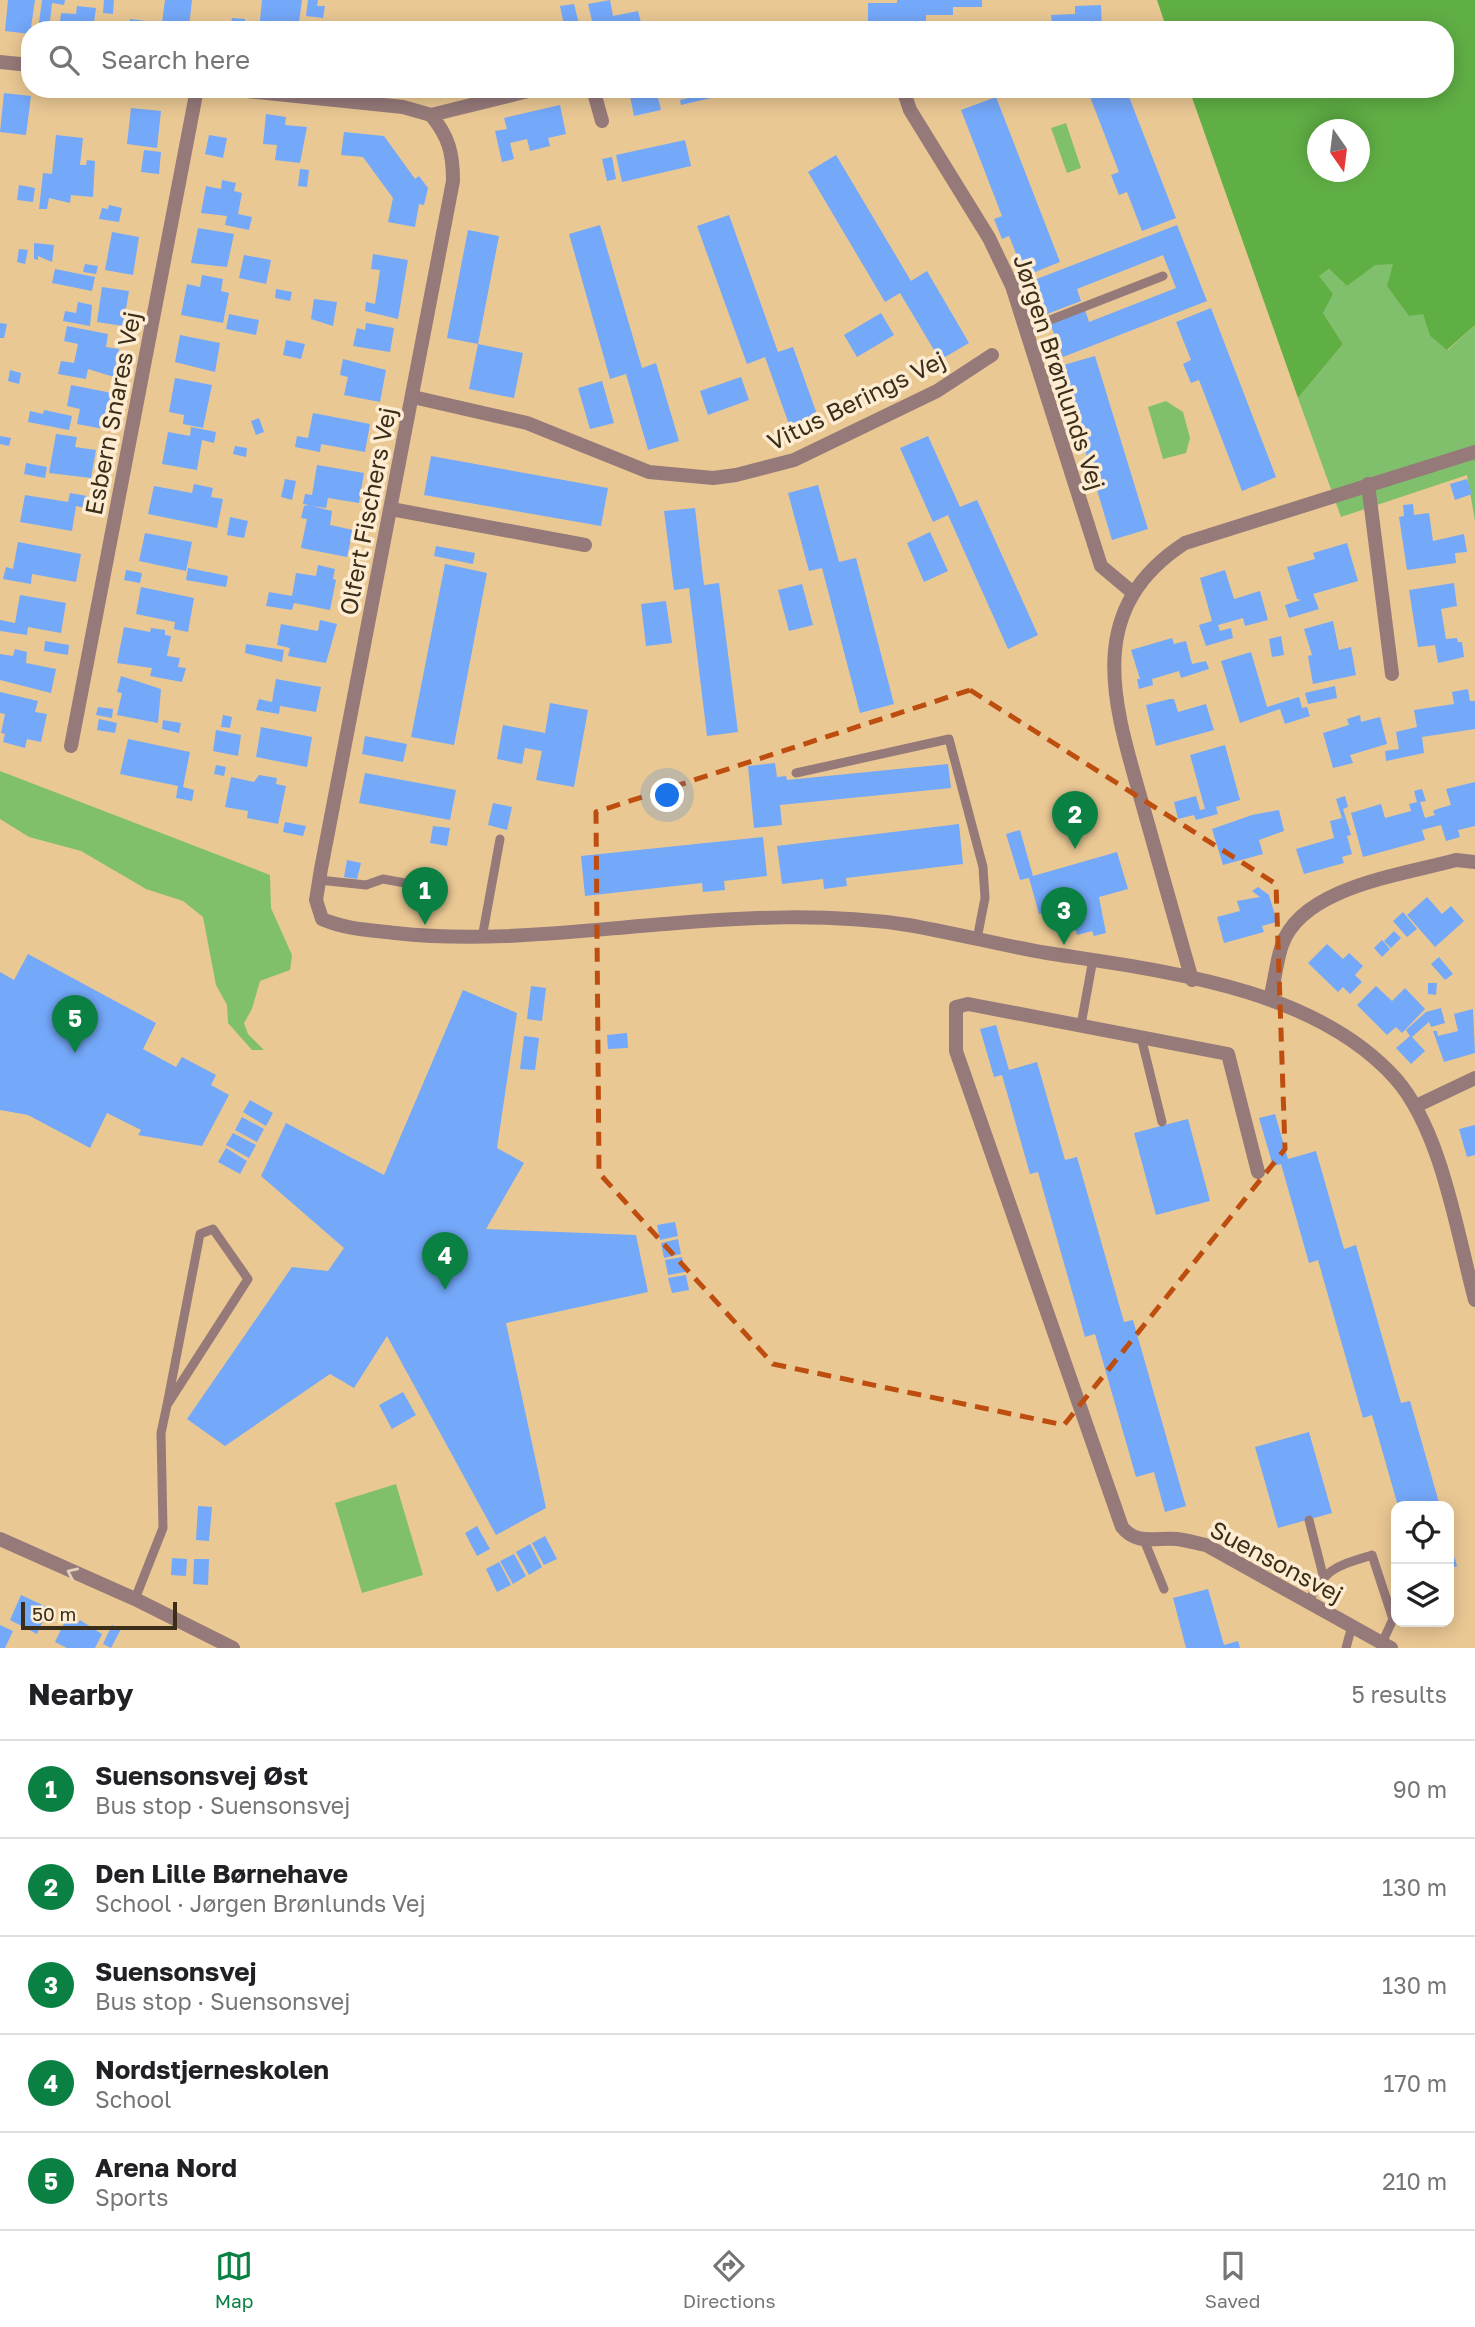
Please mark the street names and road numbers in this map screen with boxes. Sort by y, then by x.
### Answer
street label: Jørgen Brønlunds Vej [1008,251,1112,493]
street label: Esbern Snares Vej [78,309,146,517]
street label: Vitus Berings Vej [762,344,950,456]
street label: Olfert Fischers Vej [333,405,401,617]
street label: Suensonsvej [1206,1514,1348,1608]

